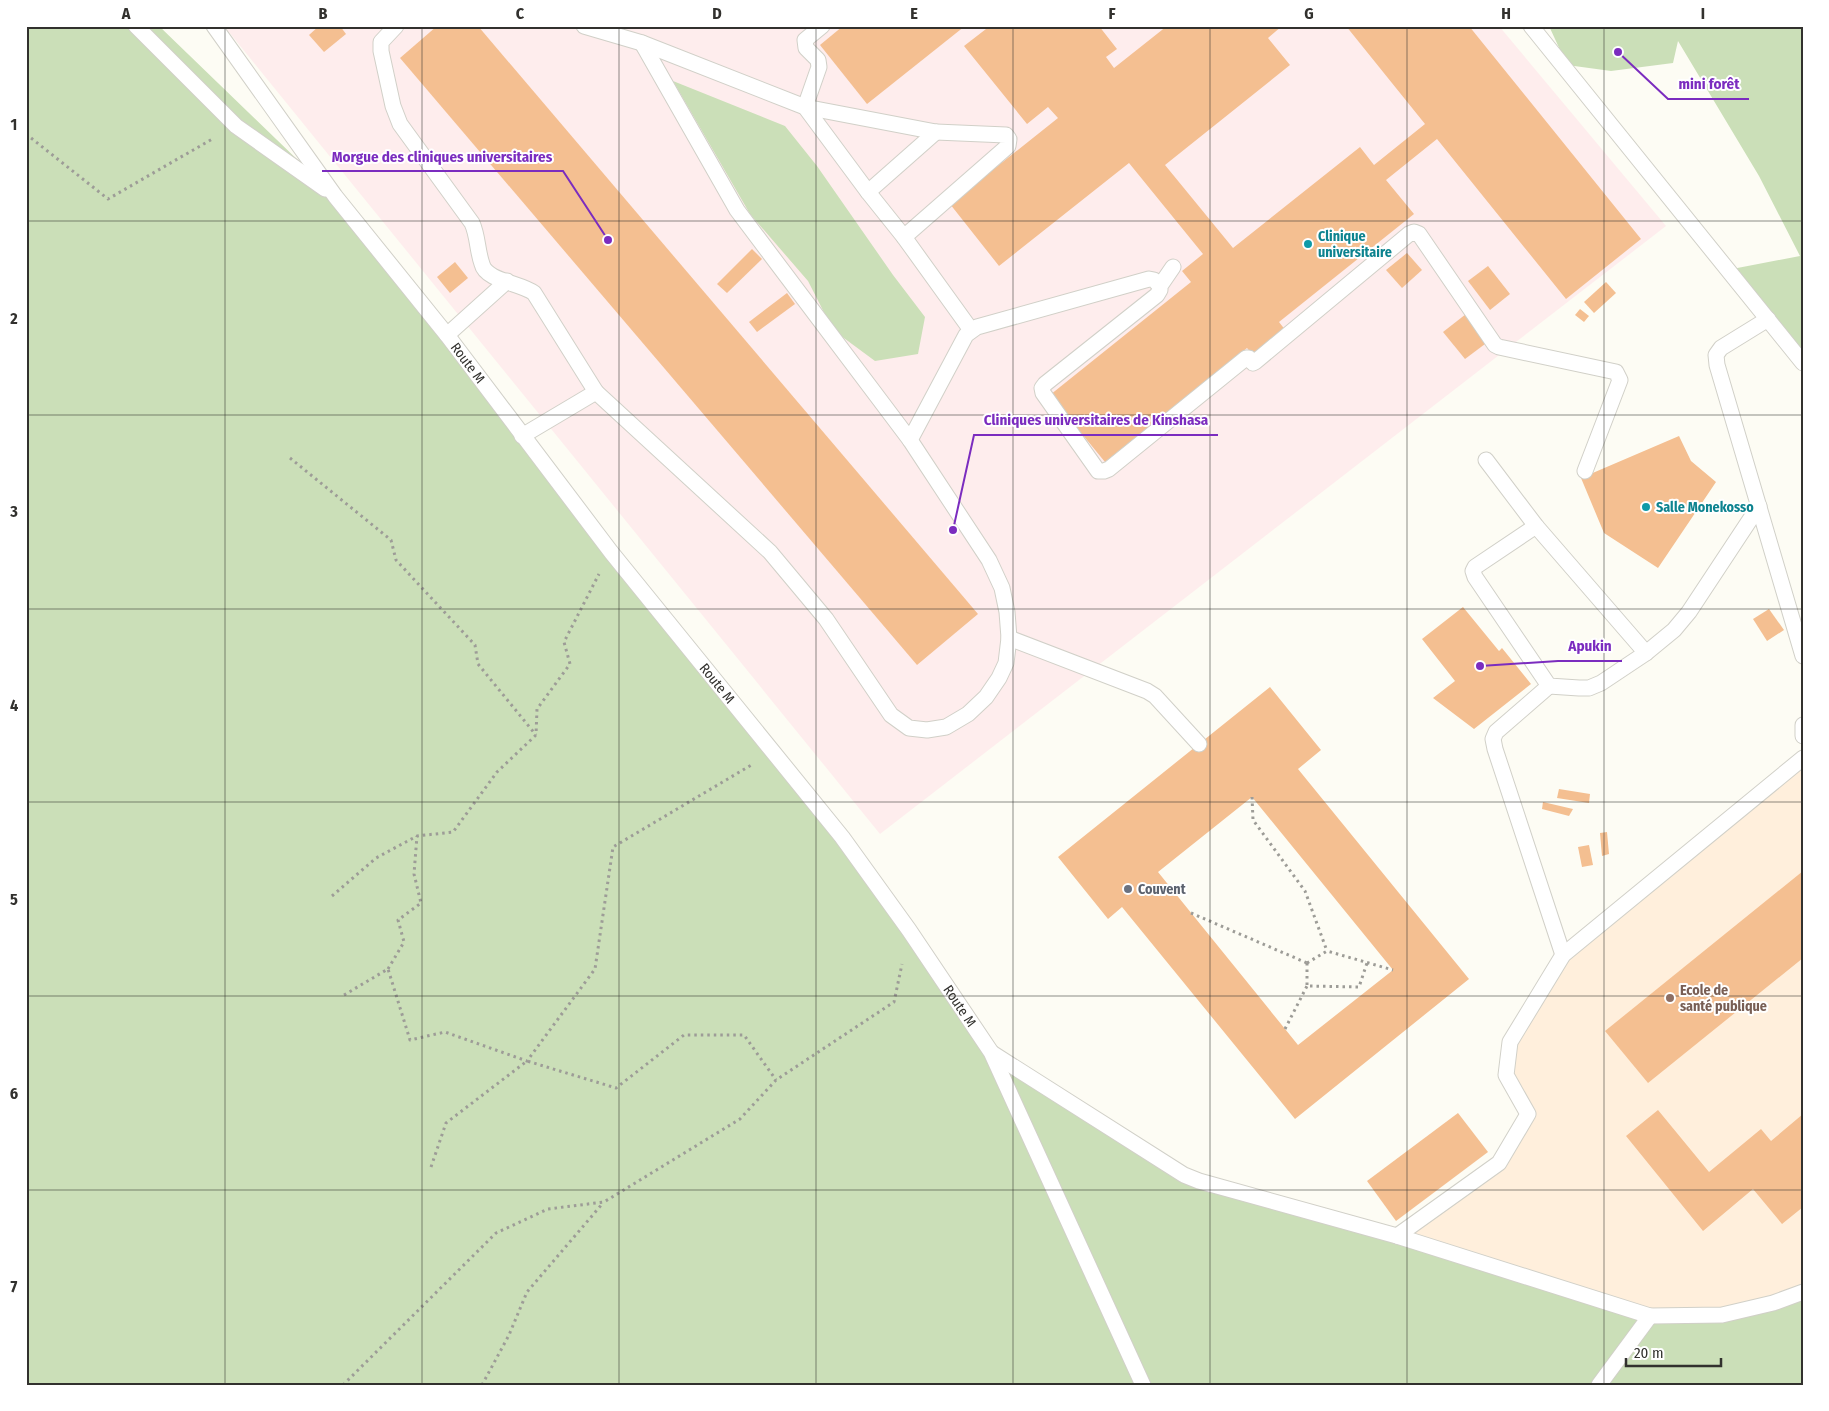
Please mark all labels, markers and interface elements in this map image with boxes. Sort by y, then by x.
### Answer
text: A [121,4,131,23]
text: B [319,4,328,23]
text: C [516,4,525,23]
text: D [712,4,722,23]
text: E [910,4,918,23]
text: F [1108,4,1116,23]
text: G [1304,4,1314,23]
text: H [1501,4,1511,23]
text: I [1701,4,1705,23]
callout: mini forêt [1668,69,1749,99]
text: mini forêt [1679,75,1740,93]
text: 1 [11,115,17,134]
callout: Morgue des cliniques universitaires [322,141,563,171]
text: Morgue des cliniques universitaires [332,148,553,166]
place label: Clinique universitaire [1318,228,1392,261]
marker: Clinique universitaire [1302,238,1314,250]
text: 2 [9,309,18,328]
street label: Route M [447,339,488,387]
callout: Cliniques universitaires de Kinshasa [974,405,1218,435]
text: Cliniques universitaires de Kinshasa [984,411,1209,429]
place label: Salle Monekosso [1656,499,1754,516]
marker: Salle Monekosso [1640,501,1652,513]
text: 3 [9,502,18,521]
callout: Apukin [1558,631,1622,661]
text: Apukin [1567,637,1612,655]
street label: Route M [696,660,738,707]
text: 4 [10,696,18,715]
place label: Couvent [1138,881,1187,898]
marker: Couvent [1122,883,1134,895]
text: 5 [10,890,18,909]
street label: Route M [939,982,980,1030]
place label: Ecole de santé publique [1680,982,1767,1015]
marker: Ecole de santé publique [1664,992,1676,1004]
text: 6 [10,1084,18,1103]
text: 7 [11,1277,18,1296]
scale bar [1626,1336,1722,1368]
text: 20 m [1634,1344,1664,1362]

